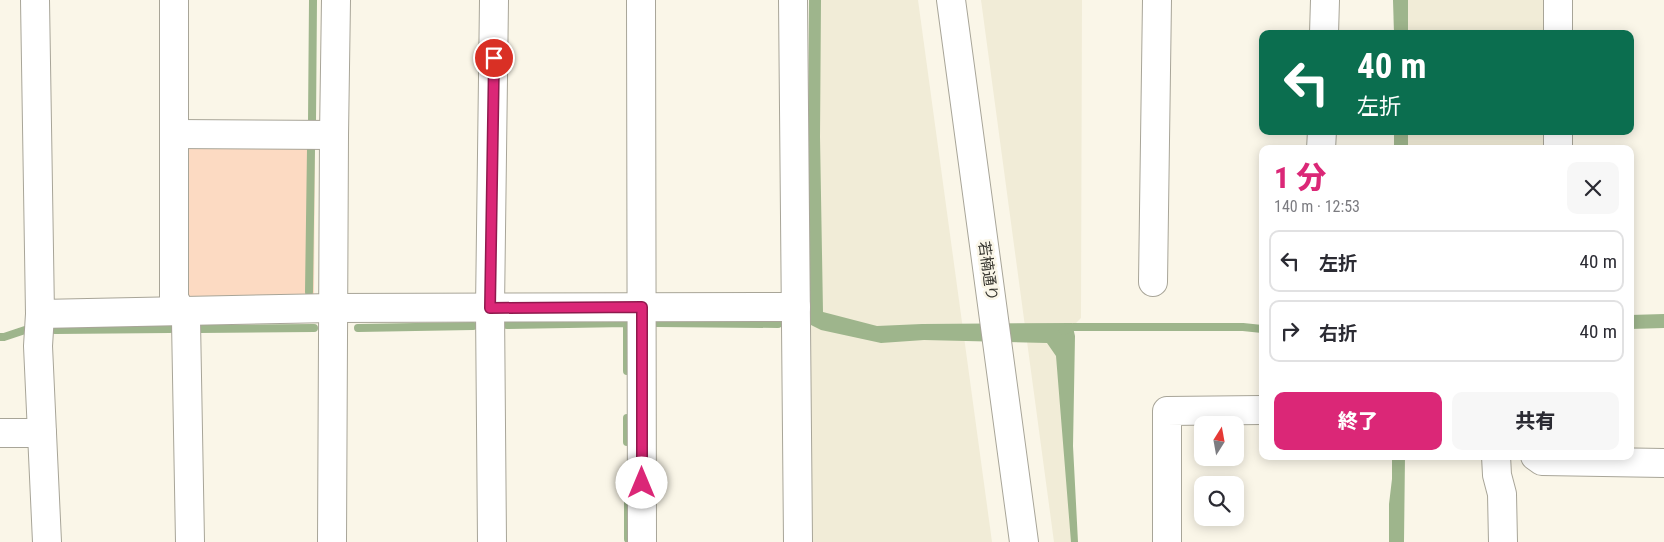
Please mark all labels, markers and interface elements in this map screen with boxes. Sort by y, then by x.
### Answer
pin [473,37,515,79]
icon: arrive [480,44,508,72]
text: 40 m [1357,46,1426,87]
icon: left [1274,50,1339,115]
text: 左折 [1357,94,1401,119]
text: 1 分 [1274,160,1326,195]
button: close [1567,162,1619,214]
text: 140 m · 12:53 [1274,197,1360,216]
street label: 若楠通り [975,240,1001,302]
icon: left [1276,247,1304,275]
text: 40 m [1580,250,1617,273]
text: 左折 [1319,252,1357,275]
icon: right [1276,317,1304,345]
text: 40 m [1580,320,1617,343]
text: 右折 [1319,322,1357,345]
button: 終了 [1274,392,1442,450]
button: 共有 [1452,392,1619,450]
north arrow [1194,416,1244,466]
map controls [1194,416,1244,526]
position arrow [615,456,667,508]
button: search [1194,476,1244,526]

